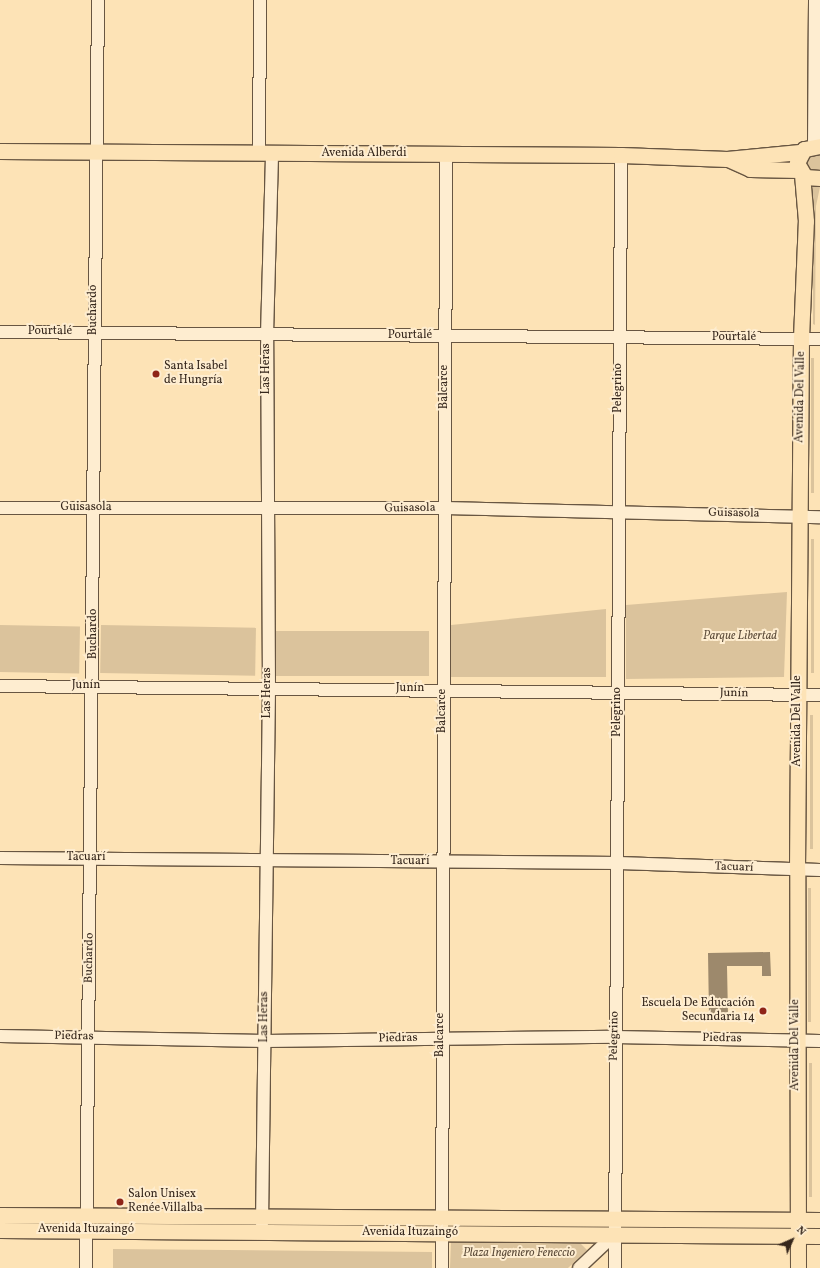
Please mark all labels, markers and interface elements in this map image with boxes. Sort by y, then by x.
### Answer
street label: Avenida Alberdi [321,147,407,161]
street label: Buchardo [87,285,101,335]
street label: Pourtalé [28,325,72,339]
street label: Pourtalé [388,329,432,343]
street label: Pourtalé [712,331,756,345]
street label: Las Heras [260,343,274,395]
street label: Avenida Del Valle [793,351,809,443]
place label: Santa Isabel de Hungría [164,360,228,388]
street label: Pelegrino [612,363,626,413]
street label: Balcarce [438,365,452,409]
marker: Santa Isabel de Hungría [151,369,161,379]
street label: Guisasola [60,501,112,515]
street label: Guisasola [384,501,436,517]
street label: Guisasola [708,506,760,522]
street label: Buchardo [87,609,101,659]
park label: Parque Libertad [703,630,777,644]
street label: Las Heras [261,667,275,719]
street label: Avenida Del Valle [791,675,805,767]
street label: Junín [72,679,100,693]
street label: Junín [396,682,424,696]
street label: Pelegrino [611,687,625,737]
street label: Junín [720,687,748,701]
street label: Balcarce [436,689,450,733]
street label: Tacuarí [66,851,106,865]
street label: Tacuarí [390,855,430,869]
street label: Tacuarí [714,860,754,876]
street label: Buchardo [82,933,98,983]
street label: Las Heras [258,991,272,1043]
place label: Escuela De Educación Secundaria 14 [641,997,755,1025]
street label: Avenida Del Valle [789,999,803,1091]
marker: Escuela De Educación Secundaria 14 [758,1006,768,1016]
street label: Pelegrino [607,1011,623,1061]
street label: Balcarce [434,1013,448,1057]
street label: Piedras [54,1029,94,1045]
street label: Piedras [378,1031,418,1047]
street label: Piedras [702,1031,742,1047]
place label: Salon Unisex Renée Villalba [128,1188,203,1216]
marker: Salon Unisex Renée Villalba [115,1197,125,1207]
north arrow [772,1220,812,1260]
street label: Avenida Ituzaingó [38,1223,134,1237]
text: N [793,1223,809,1239]
street label: Avenida Ituzaingó [362,1226,458,1240]
park label: Plaza Ingeniero Feneccio [463,1247,575,1261]

